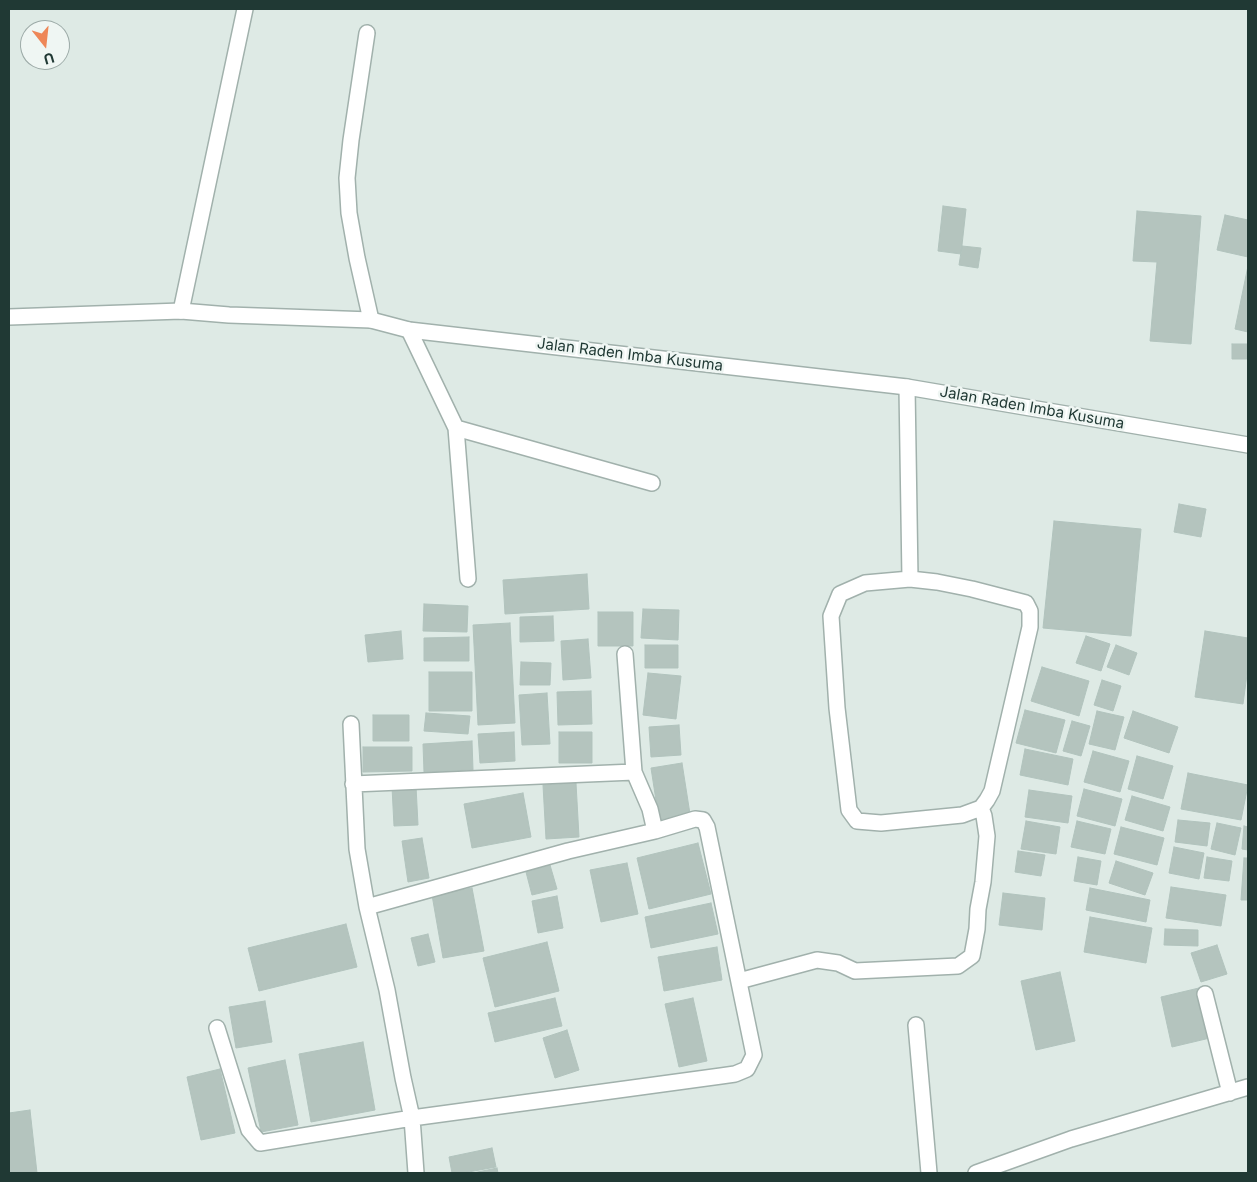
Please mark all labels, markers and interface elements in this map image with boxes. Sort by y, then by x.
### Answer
north arrow [20,20,70,70]
text: U [42,49,56,69]
street label: Jalan Raden Imba Kusuma [536,335,724,375]
street label: Jalan Raden Imba Kusuma [938,383,1126,433]

